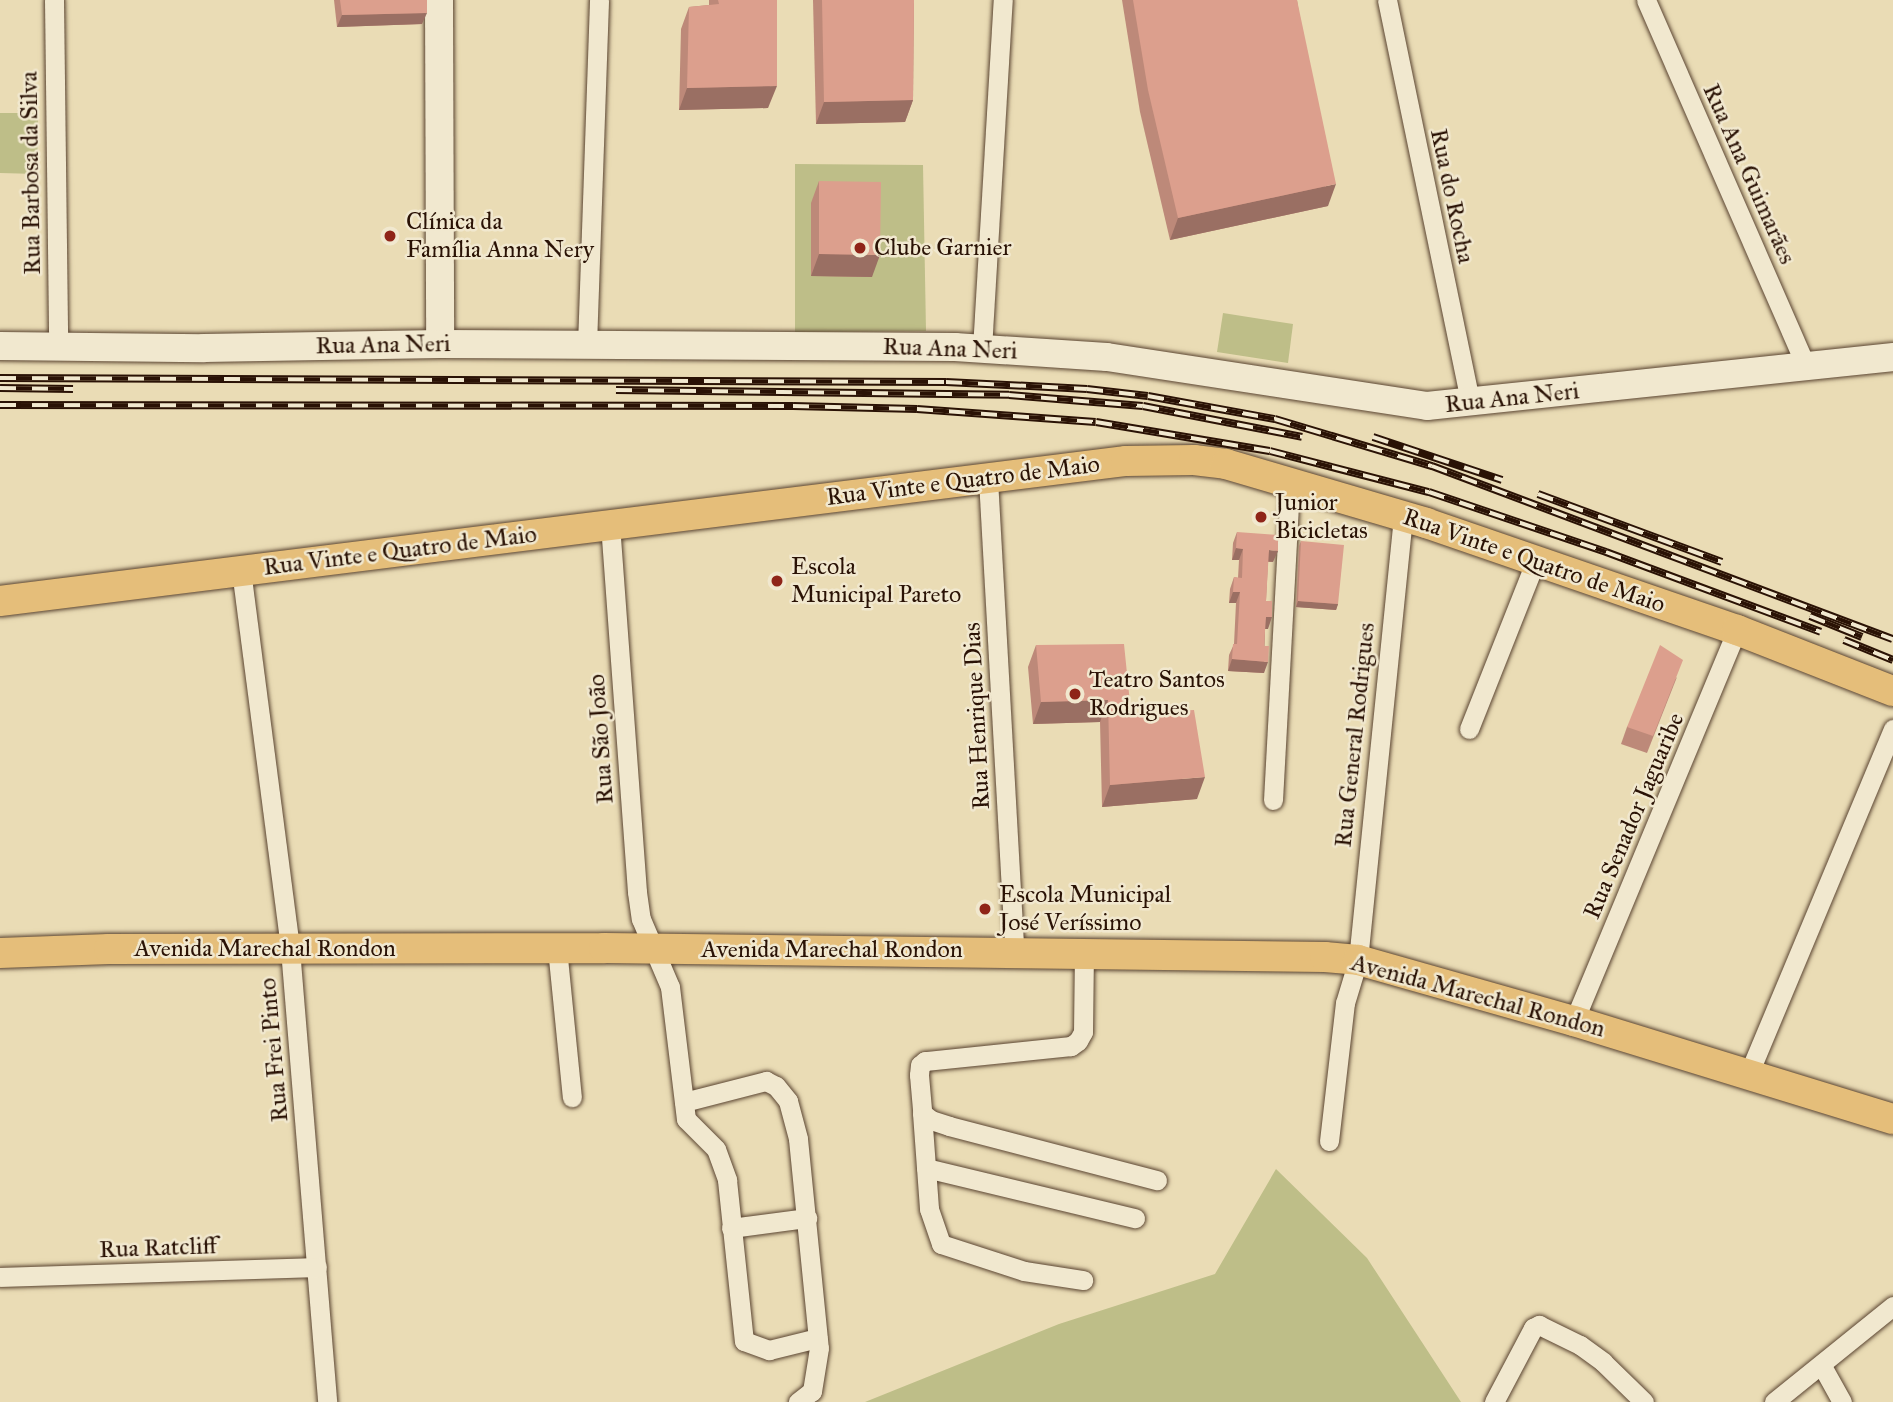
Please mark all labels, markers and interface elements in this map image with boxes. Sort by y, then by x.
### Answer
street label: Rua Barbosa da Silva [15,71,47,275]
street label: Rua Ana Guimarães [1696,79,1802,269]
street label: Rua do Rocha [1424,126,1480,266]
place label: Clínica da Família Anna Nery [406,208,594,264]
marker: Clínica da Família Anna Nery [380,226,400,246]
place label: Clube Garnier [874,234,1011,262]
marker: Clube Garnier [852,240,868,256]
street label: Rua Ana Neri [315,329,451,361]
street label: Rua Ana Neri [882,332,1018,366]
street label: Rua Ana Neri [1443,377,1581,419]
street label: Rua Vinte e Quatro de Maio [825,450,1101,512]
place label: Junior Bicicletas [1275,489,1368,545]
street label: Rua Vinte e Quatro de Maio [1399,503,1669,619]
marker: Junior Bicicletas [1253,509,1269,525]
street label: Rua Vinte e Quatro de Maio [262,520,538,582]
place label: Escola Municipal Pareto [791,553,961,609]
marker: Escola Municipal Pareto [769,573,785,589]
street label: Rua General Rodrigues [1329,621,1381,849]
street label: Rua Henrique Dias [958,622,996,810]
place label: Teatro Santos Rodrigues [1089,666,1225,722]
street label: Rua São João [582,673,620,805]
marker: Teatro Santos Rodrigues [1067,686,1083,702]
street label: Rua Senador Jaguaribe [1578,709,1690,923]
place label: Escola Municipal José Veríssimo [999,881,1171,937]
marker: Escola Municipal José Veríssimo [977,901,993,917]
street label: Avenida Marechal Rondon [134,935,396,963]
street label: Avenida Marechal Rondon [701,936,963,964]
street label: Avenida Marechal Rondon [1348,948,1608,1044]
street label: Rua Frei Pinto [253,977,295,1123]
street label: Rua Ratcliff [99,1232,217,1264]

